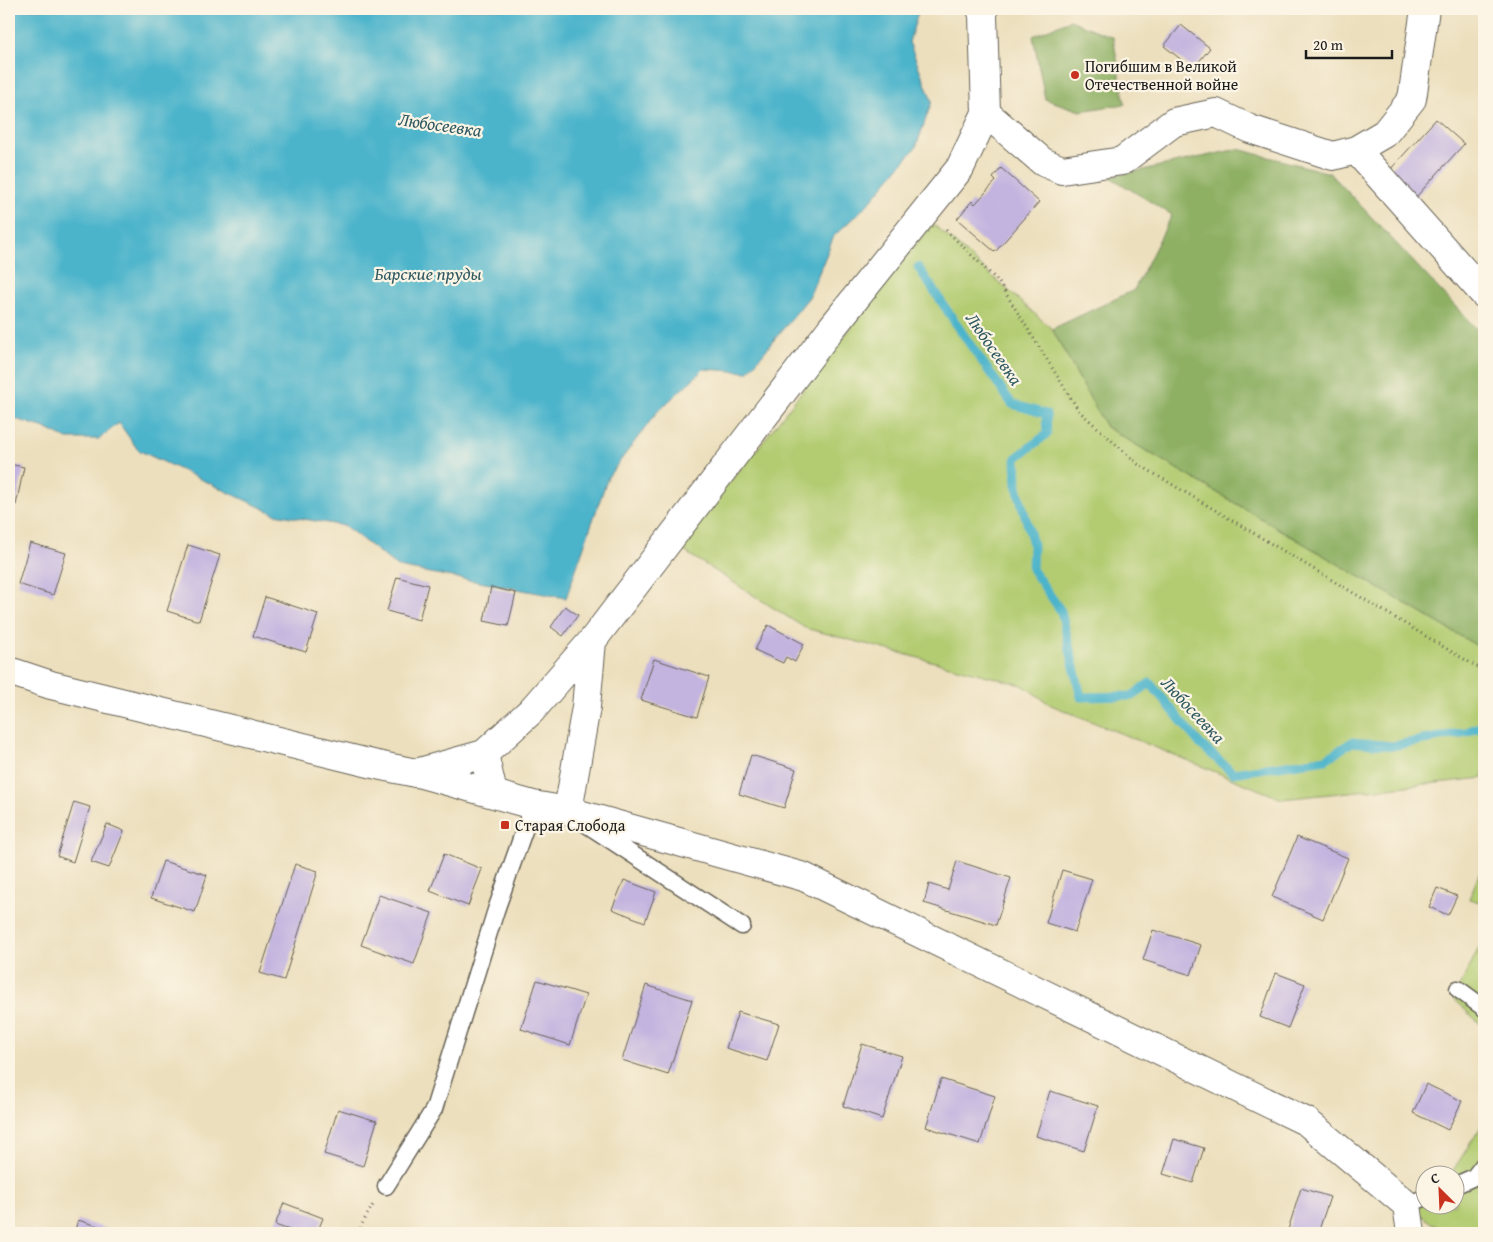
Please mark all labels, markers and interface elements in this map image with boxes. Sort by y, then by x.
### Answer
scale bar [1306,28,1392,60]
text: 20 m [1313,34,1344,55]
place label: Погибшим в Великой Отечественной войне [1085,54,1238,96]
marker: Погибшим в Великой Отечественной войне [1069,69,1081,81]
water label: Любосеевка [397,105,484,144]
water label: Барские пруды [374,260,482,287]
water label: Любосеевка [959,307,1030,391]
water label: Любосеевка [1155,670,1232,750]
place label: Старая Слобода [515,813,626,837]
marker: Старая Слобода [499,819,511,831]
north arrow [1416,1164,1466,1214]
text: С [1427,1167,1442,1189]

